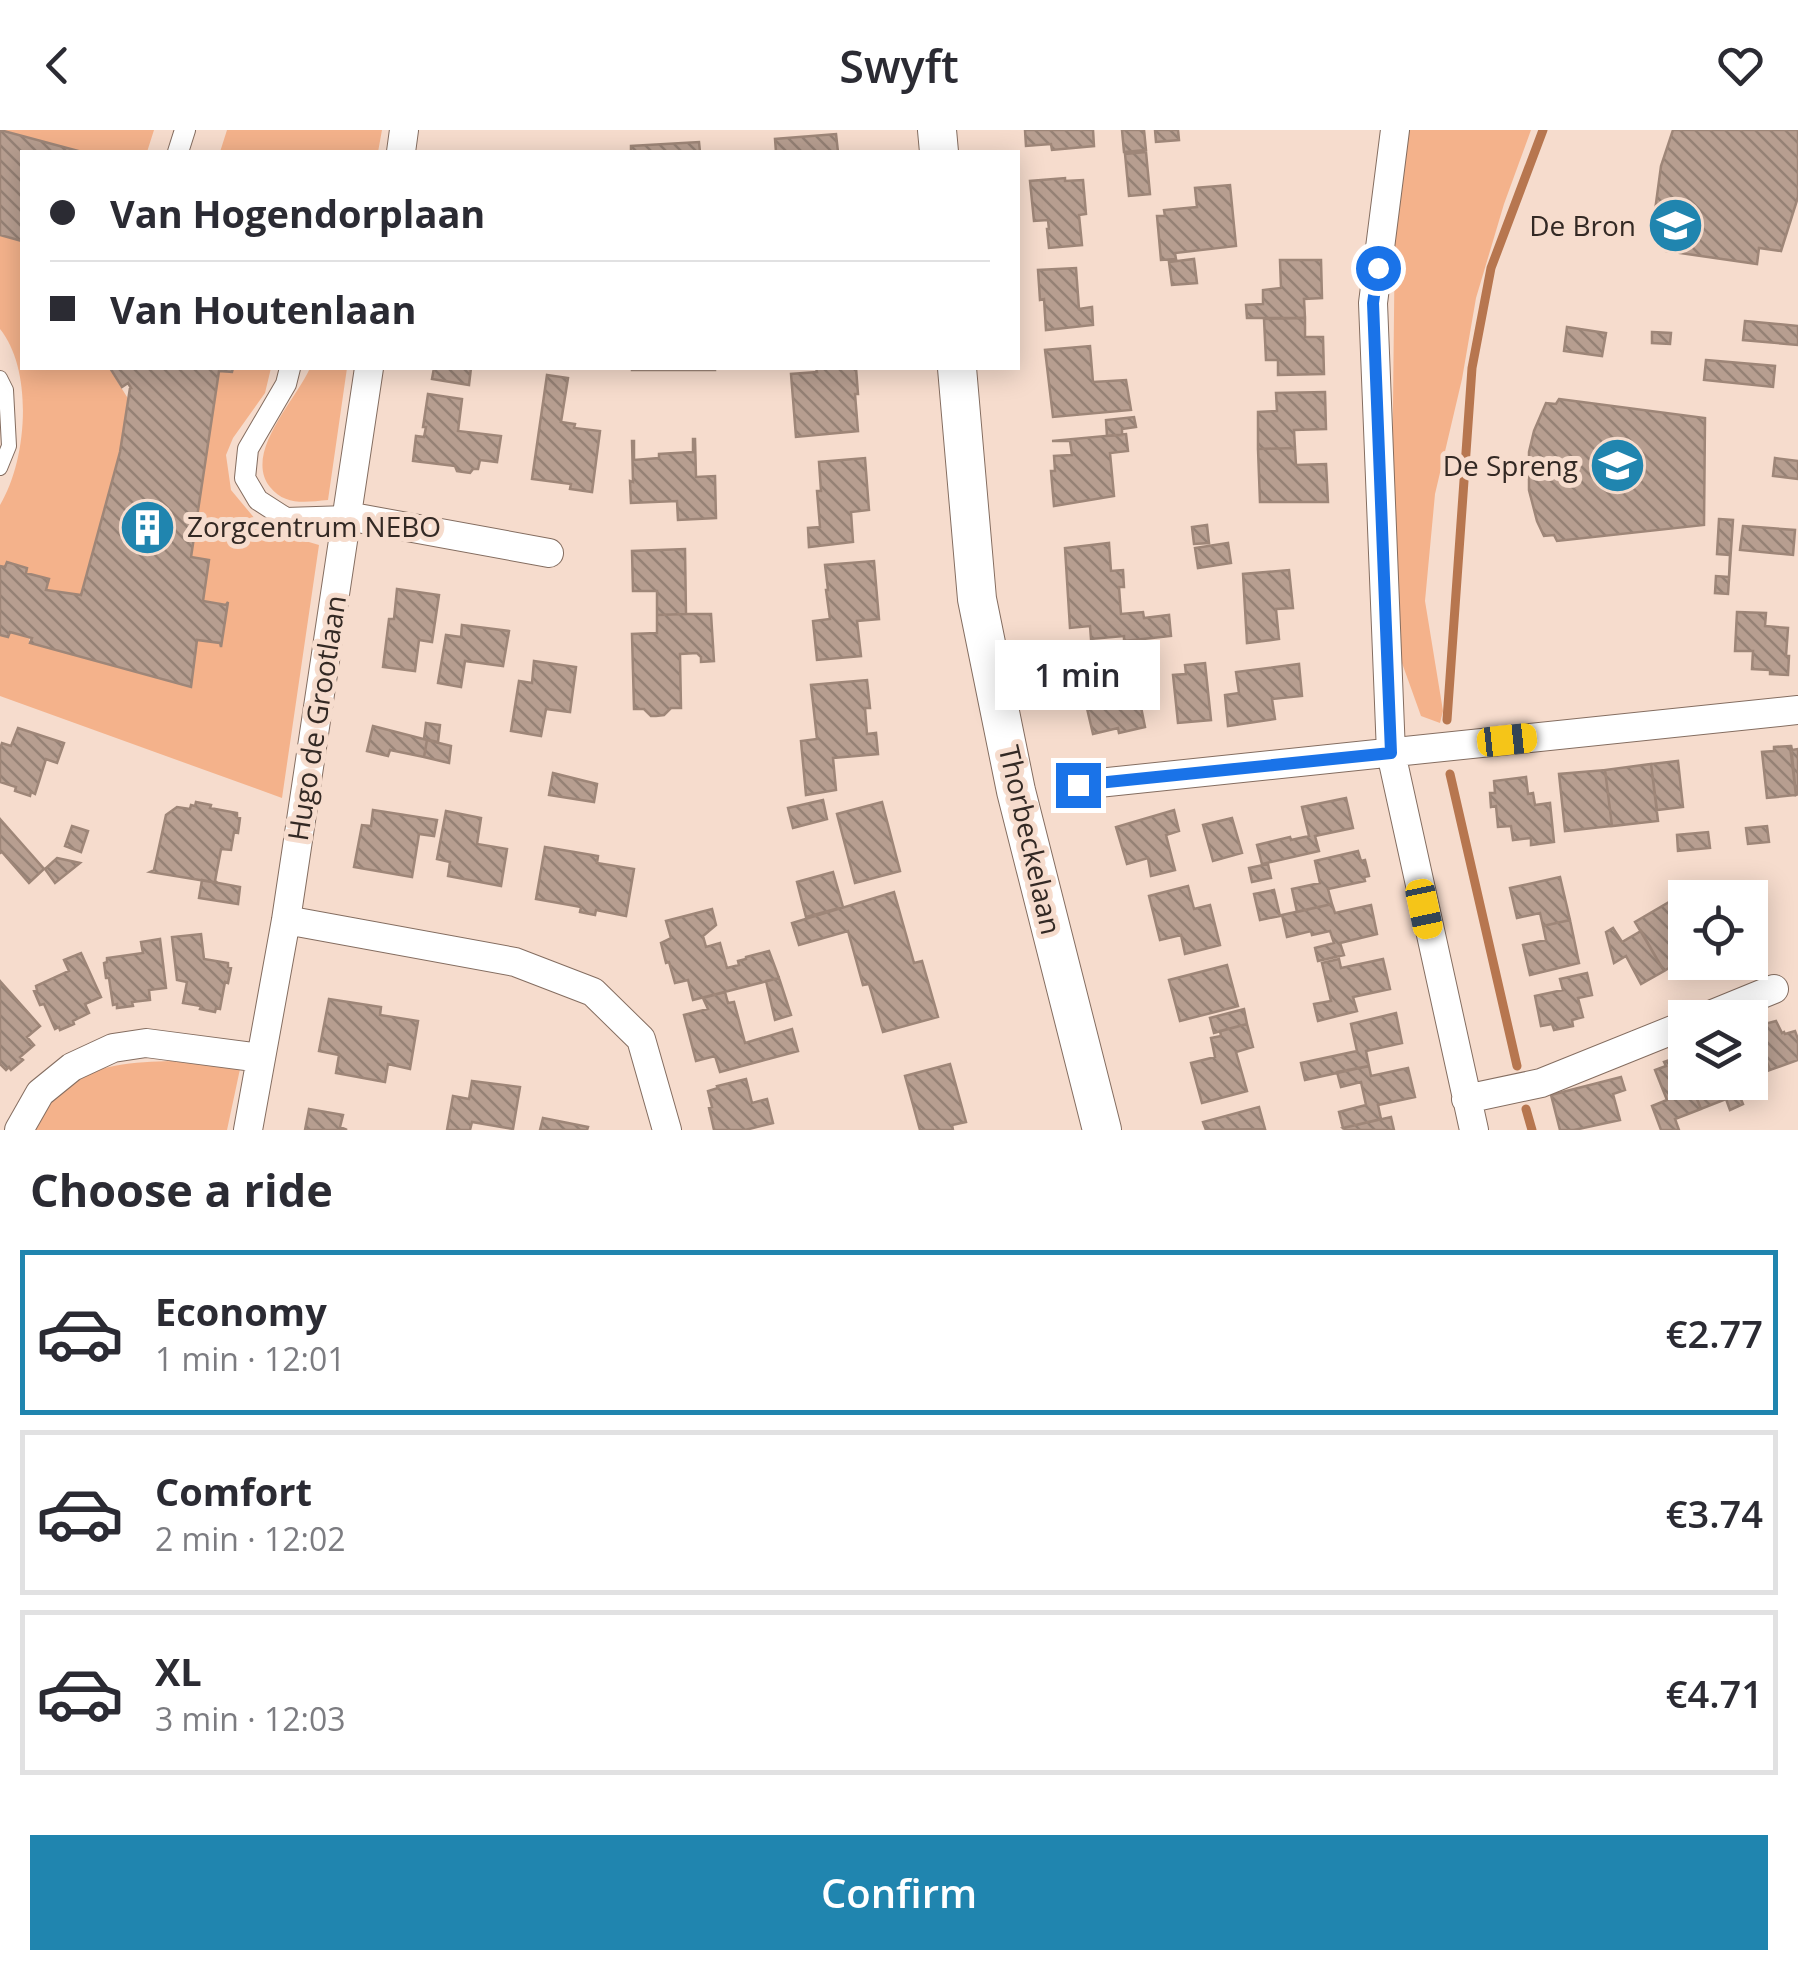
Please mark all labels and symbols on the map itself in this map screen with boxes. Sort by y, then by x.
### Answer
school or university icon: De Bron [1645,196,1705,256]
place label: De Bron [1529,206,1636,244]
route start [1356,246,1401,291]
school or university icon: De Spreng [1587,436,1647,496]
place label: De Spreng [1443,446,1578,484]
building icon: Zorgcentrum NEBO [118,497,178,557]
place label: Zorgcentrum NEBO [187,507,441,545]
street label: Hugo de Grootlaan [278,592,354,843]
callout: 1 min [996,640,1160,710]
car [1476,722,1538,758]
street label: Thorbeckelaan [991,742,1071,938]
route end [1056,763,1101,808]
car [1403,877,1445,941]

